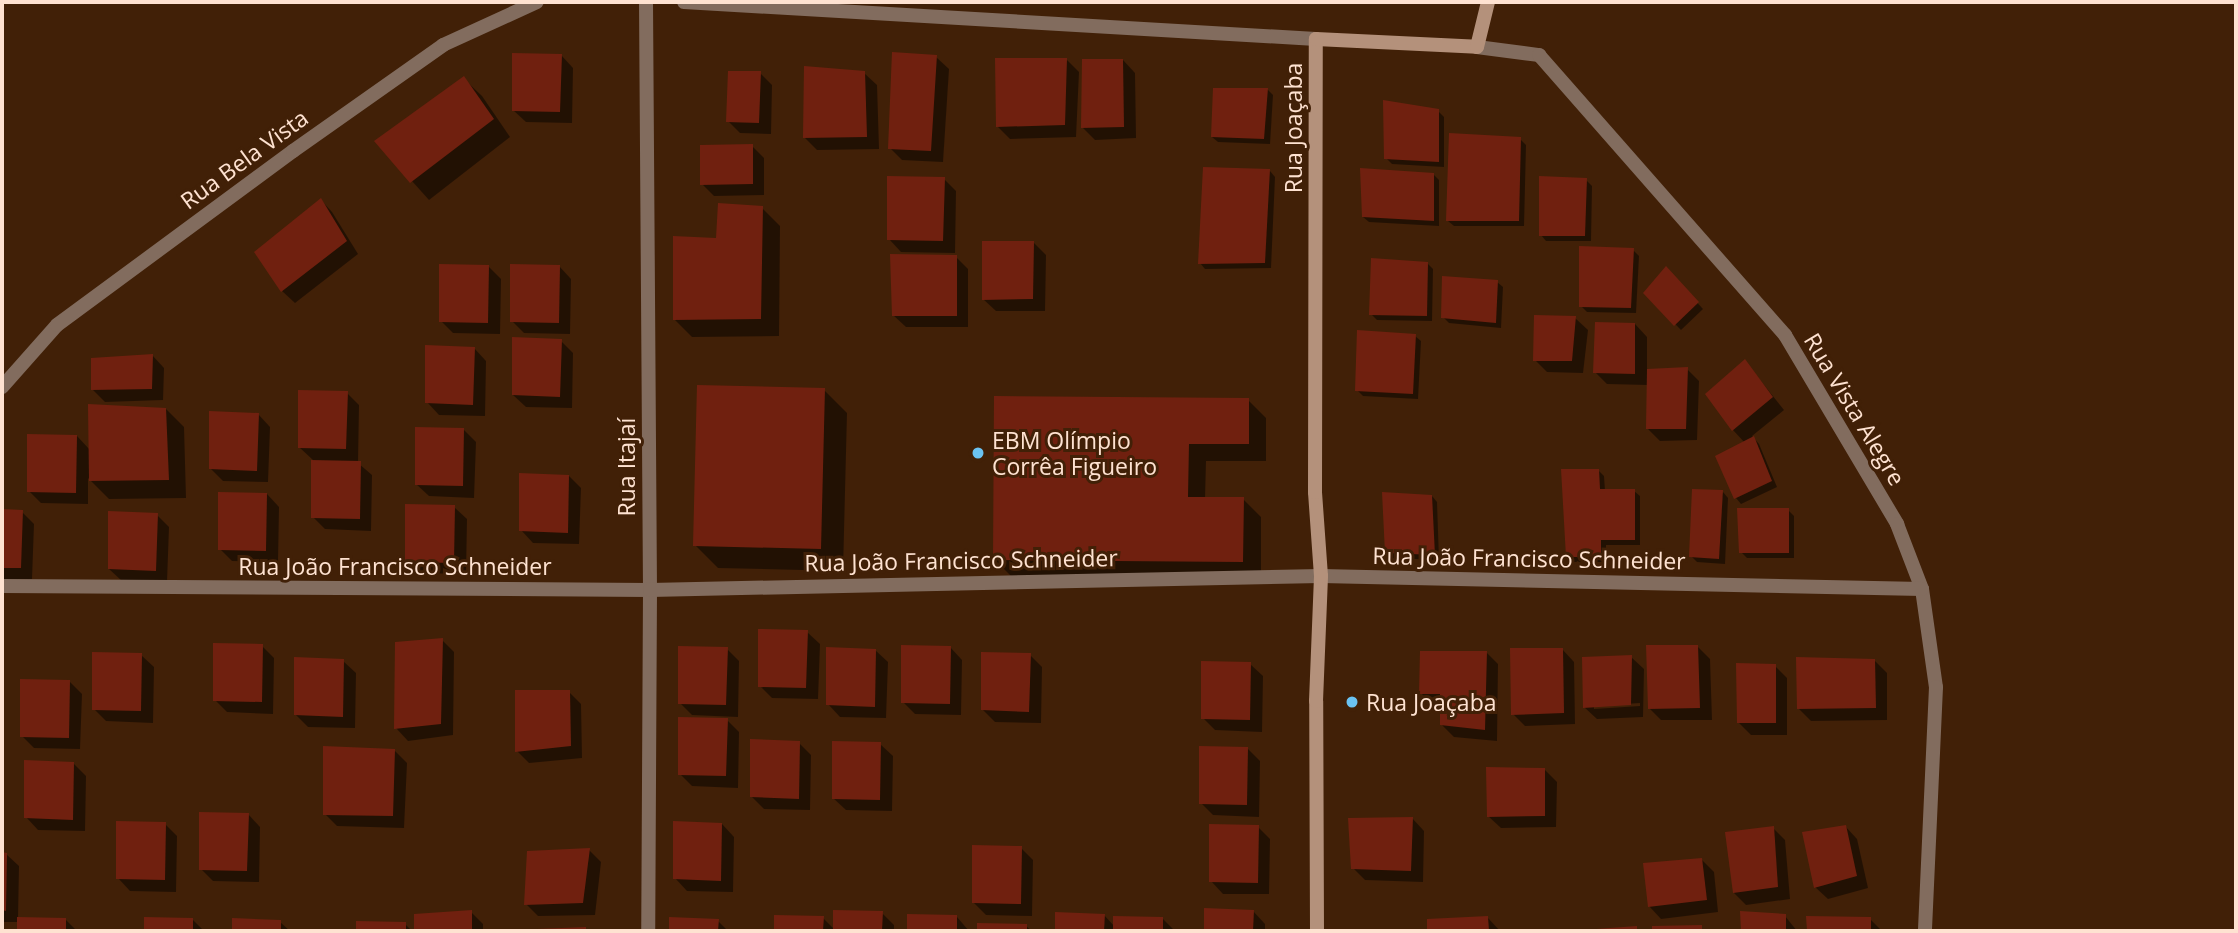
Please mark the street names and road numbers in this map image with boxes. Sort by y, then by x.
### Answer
street label: Rua Joaçaba [1279,63,1307,193]
street label: Rua Bela Vista [175,104,313,214]
street label: Rua Vista Alegre [1799,328,1911,490]
street label: Rua Itajaí [612,418,640,516]
street label: Rua João Francisco Schneider [1372,541,1686,575]
street label: Rua João Francisco Schneider [804,543,1118,577]
street label: Rua João Francisco Schneider [238,552,552,580]

